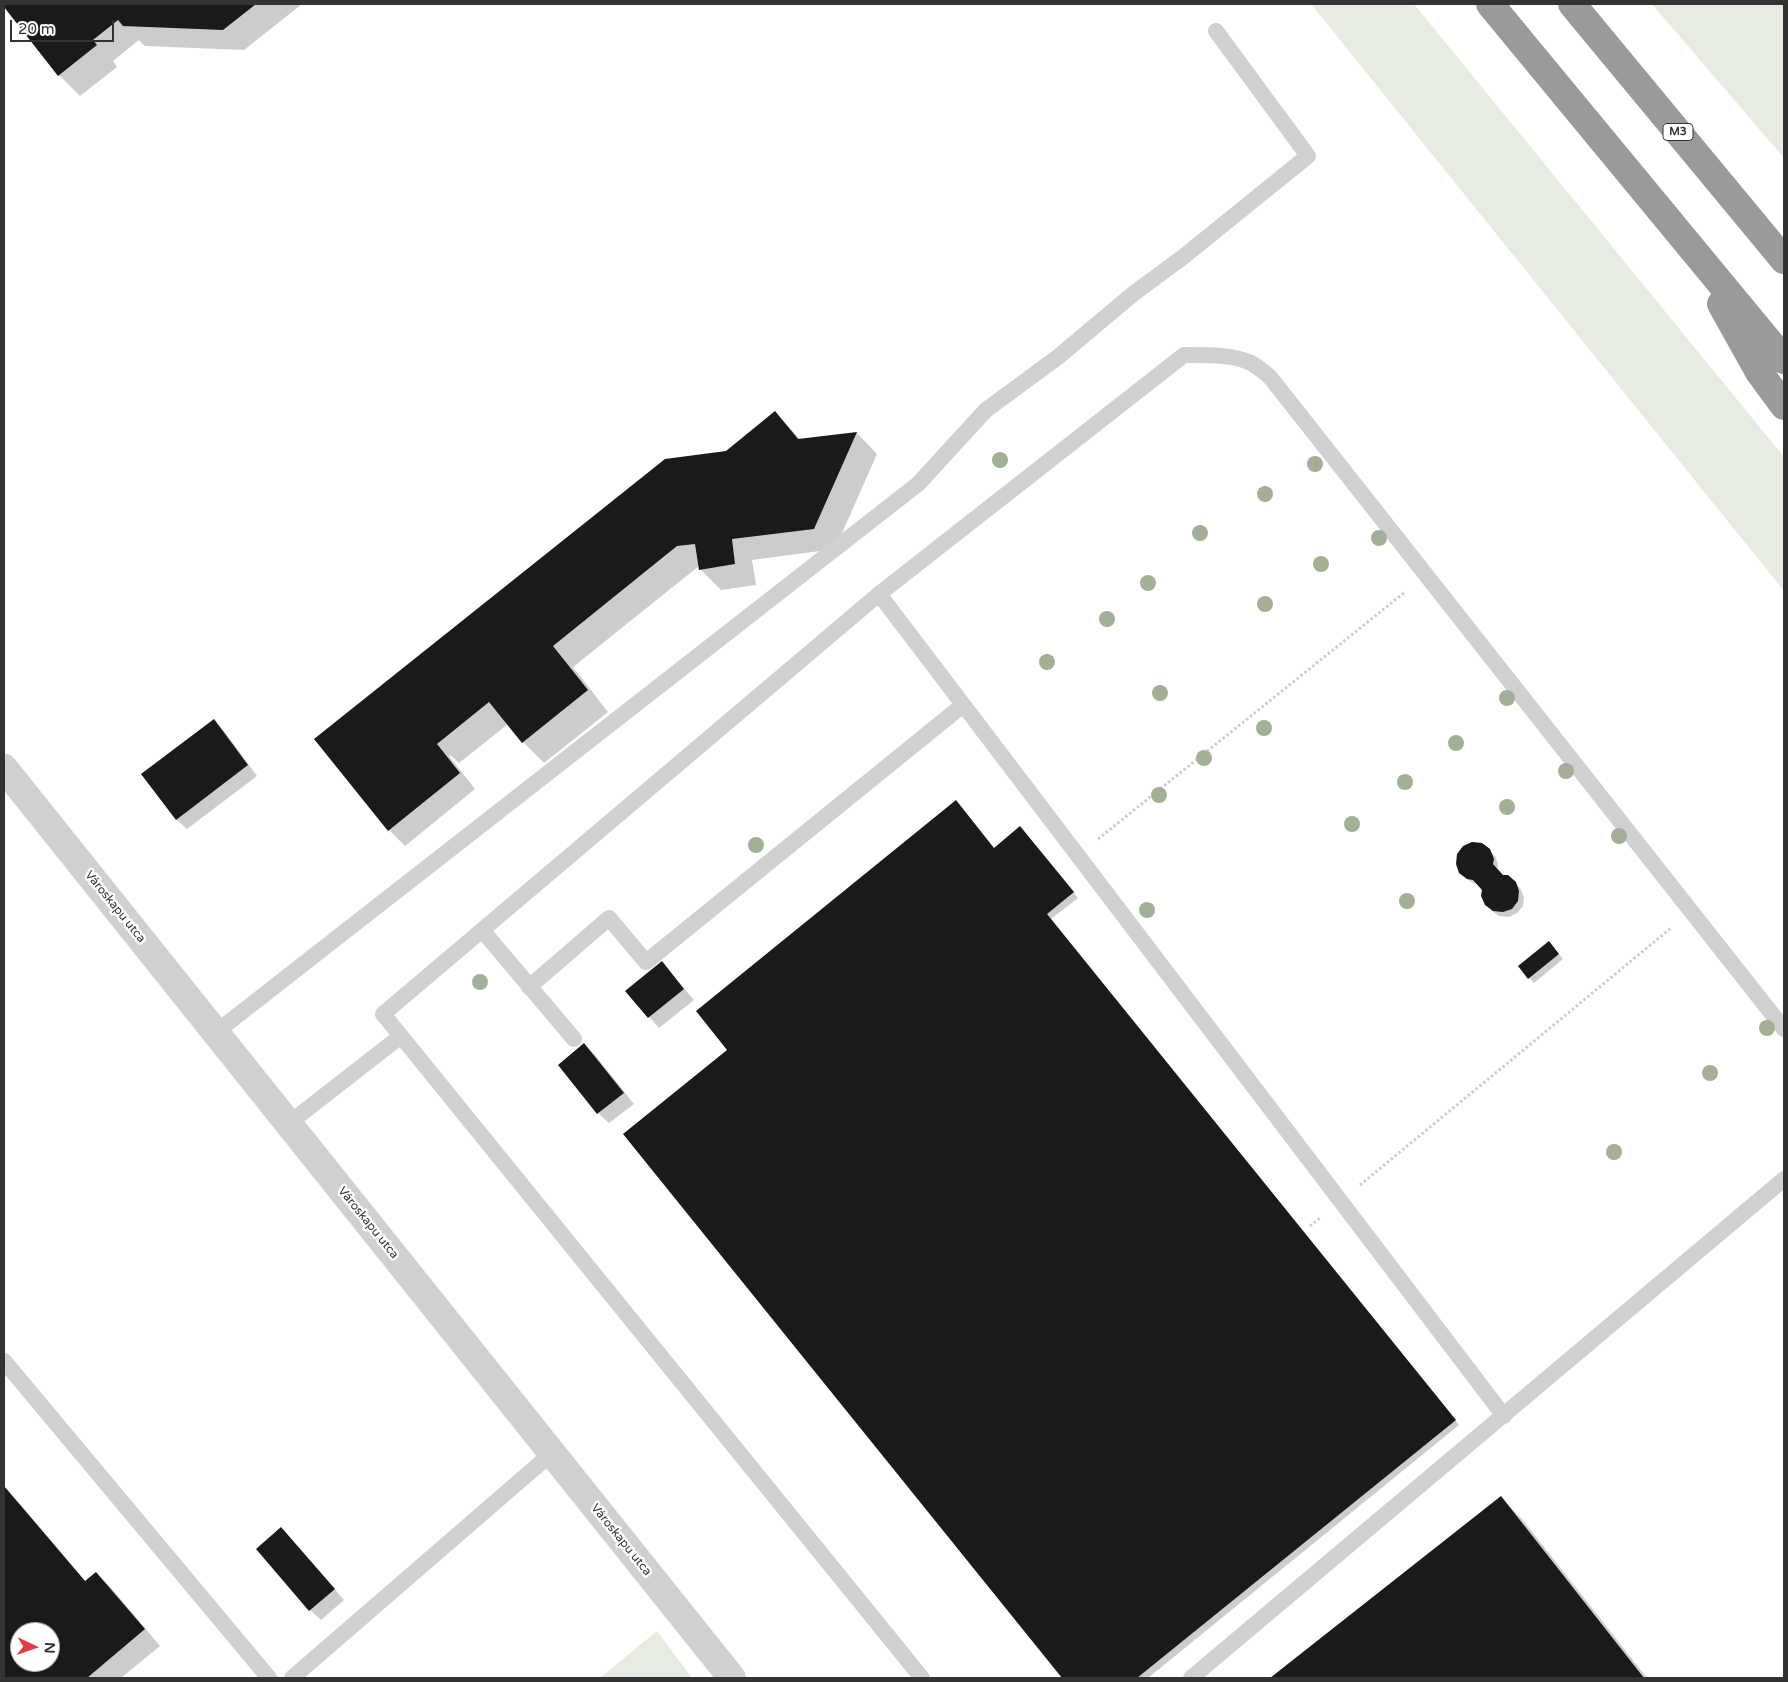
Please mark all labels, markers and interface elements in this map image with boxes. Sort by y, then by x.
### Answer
scale bar [12,10,116,42]
text: 20 m [18,20,55,38]
road number: M3 [1663,124,1693,140]
street label: Városkapu utca [82,868,148,946]
street label: Városkapu utca [335,1184,401,1262]
street label: Városkapu utca [588,1501,654,1579]
north arrow [10,1622,60,1672]
text: N [41,1642,58,1654]

